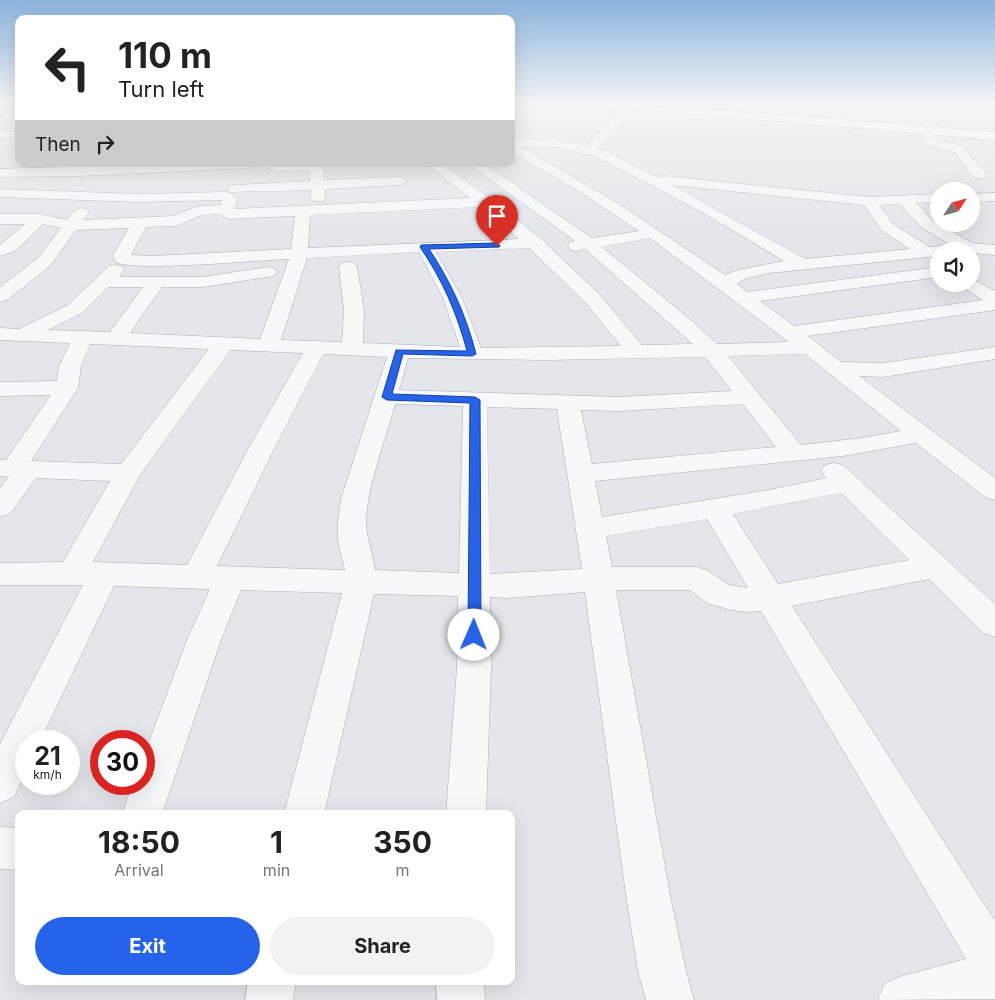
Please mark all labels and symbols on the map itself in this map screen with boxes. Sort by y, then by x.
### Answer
north arrow [930,182,980,232]
pin [476,195,518,246]
position arrow [447,608,499,660]
speed limit sign: 30 [90,730,155,795]

